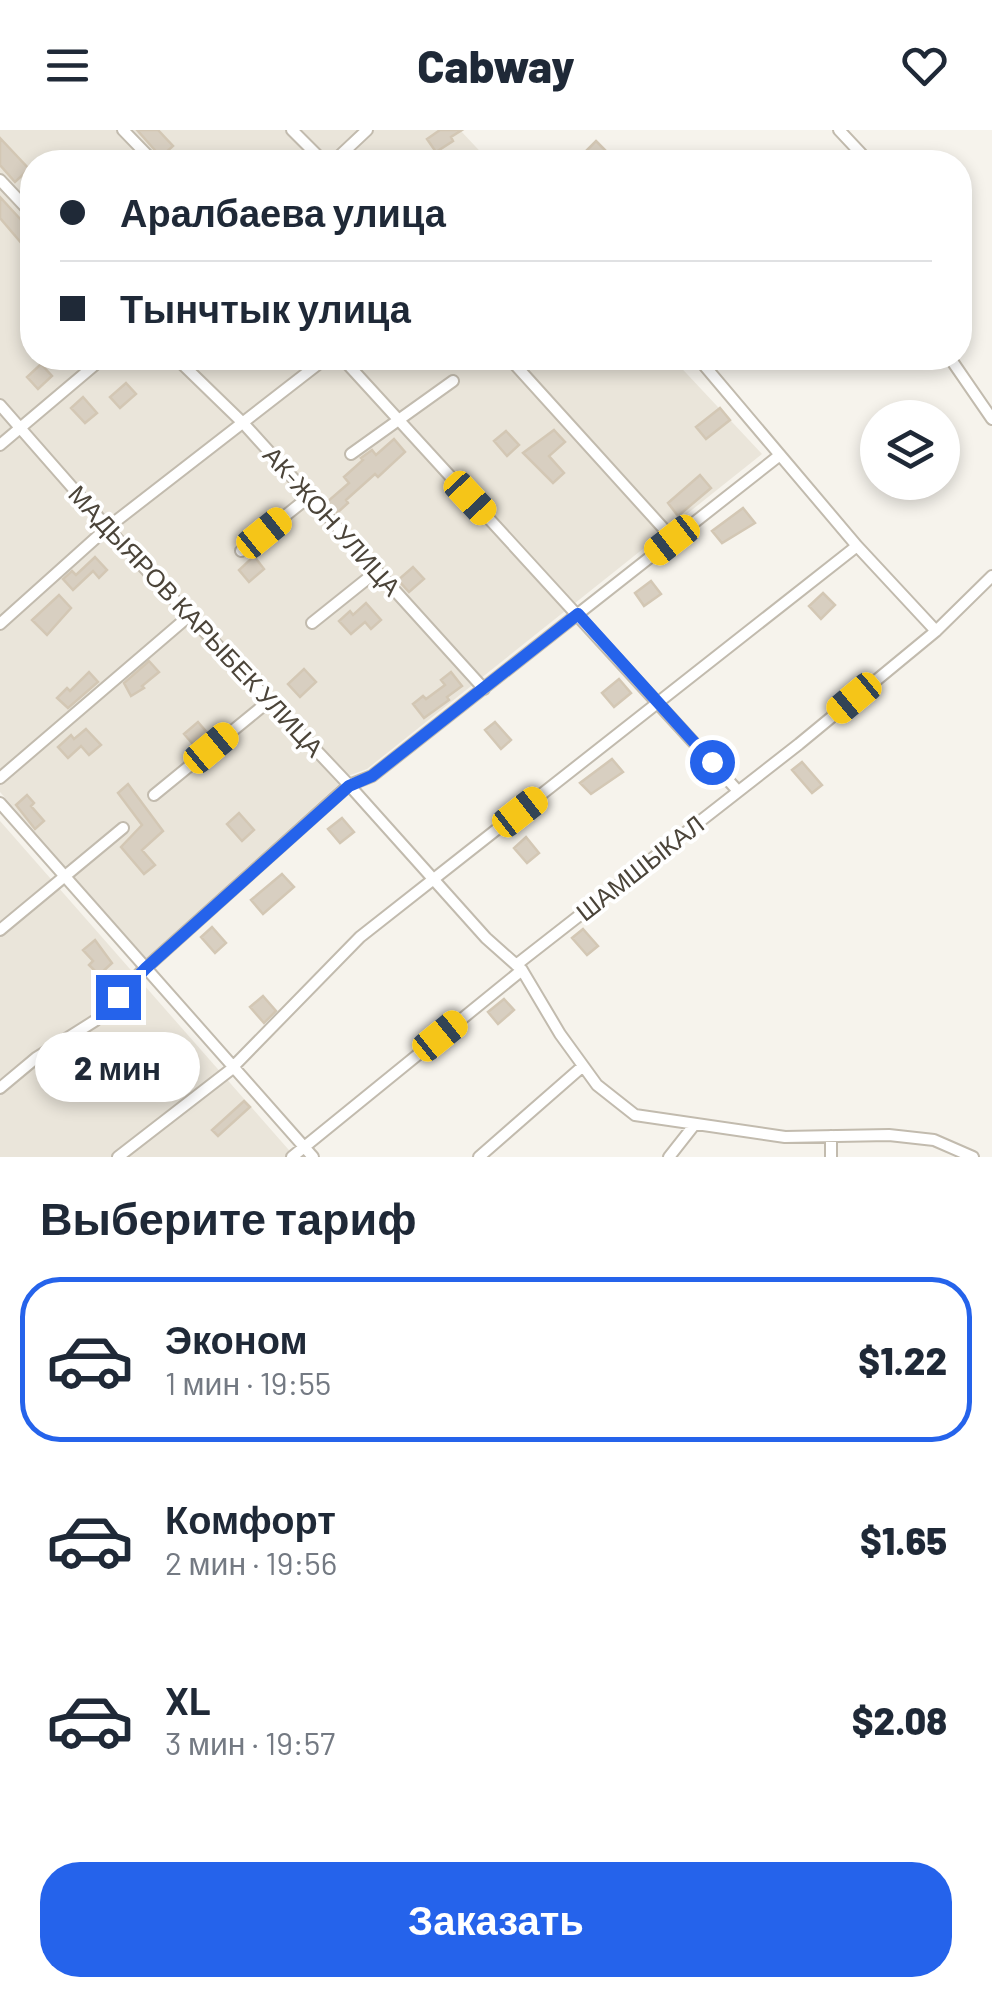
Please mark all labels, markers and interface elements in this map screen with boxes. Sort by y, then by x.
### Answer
icon: menu [40,38,95,93]
text: Cabway [417,38,575,92]
icon: heart [897,38,952,93]
text: Аралбаева улица [120,189,446,235]
text: Тынчтык улица [120,285,411,331]
map controls [860,400,960,500]
button: layers [860,400,960,500]
street label: АК-ЖОН УЛИЦА [258,439,408,601]
car [439,466,501,530]
street label: МАДЫЯРОВ КАРЫБЕК УЛИЦА [63,478,331,762]
car [231,502,297,564]
car [639,510,705,570]
car [821,667,887,729]
car [178,717,244,779]
route start [690,740,735,785]
car [487,782,553,842]
street label: ШАМШЫКАЛ [570,808,709,926]
route end [96,975,141,1020]
car [407,1005,473,1067]
callout: 2 мин [36,1032,200,1102]
text: 2 мин [74,1048,161,1086]
text: Выберите тариф [40,1190,417,1244]
icon: car [45,1315,135,1405]
text: Эконом [165,1316,308,1362]
text: $1.22 [858,1337,947,1383]
text: 1 мин · 19:55 [165,1363,331,1401]
icon: car [45,1495,135,1585]
text: Комфорт [165,1496,336,1542]
text: $1.65 [860,1517,947,1563]
text: 2 мин · 19:56 [165,1543,337,1581]
icon: car [45,1675,135,1765]
text: XL [165,1677,211,1723]
text: $2.08 [852,1697,947,1743]
text: 3 мин · 19:57 [165,1723,335,1761]
button: Заказать [40,1862,952,1977]

